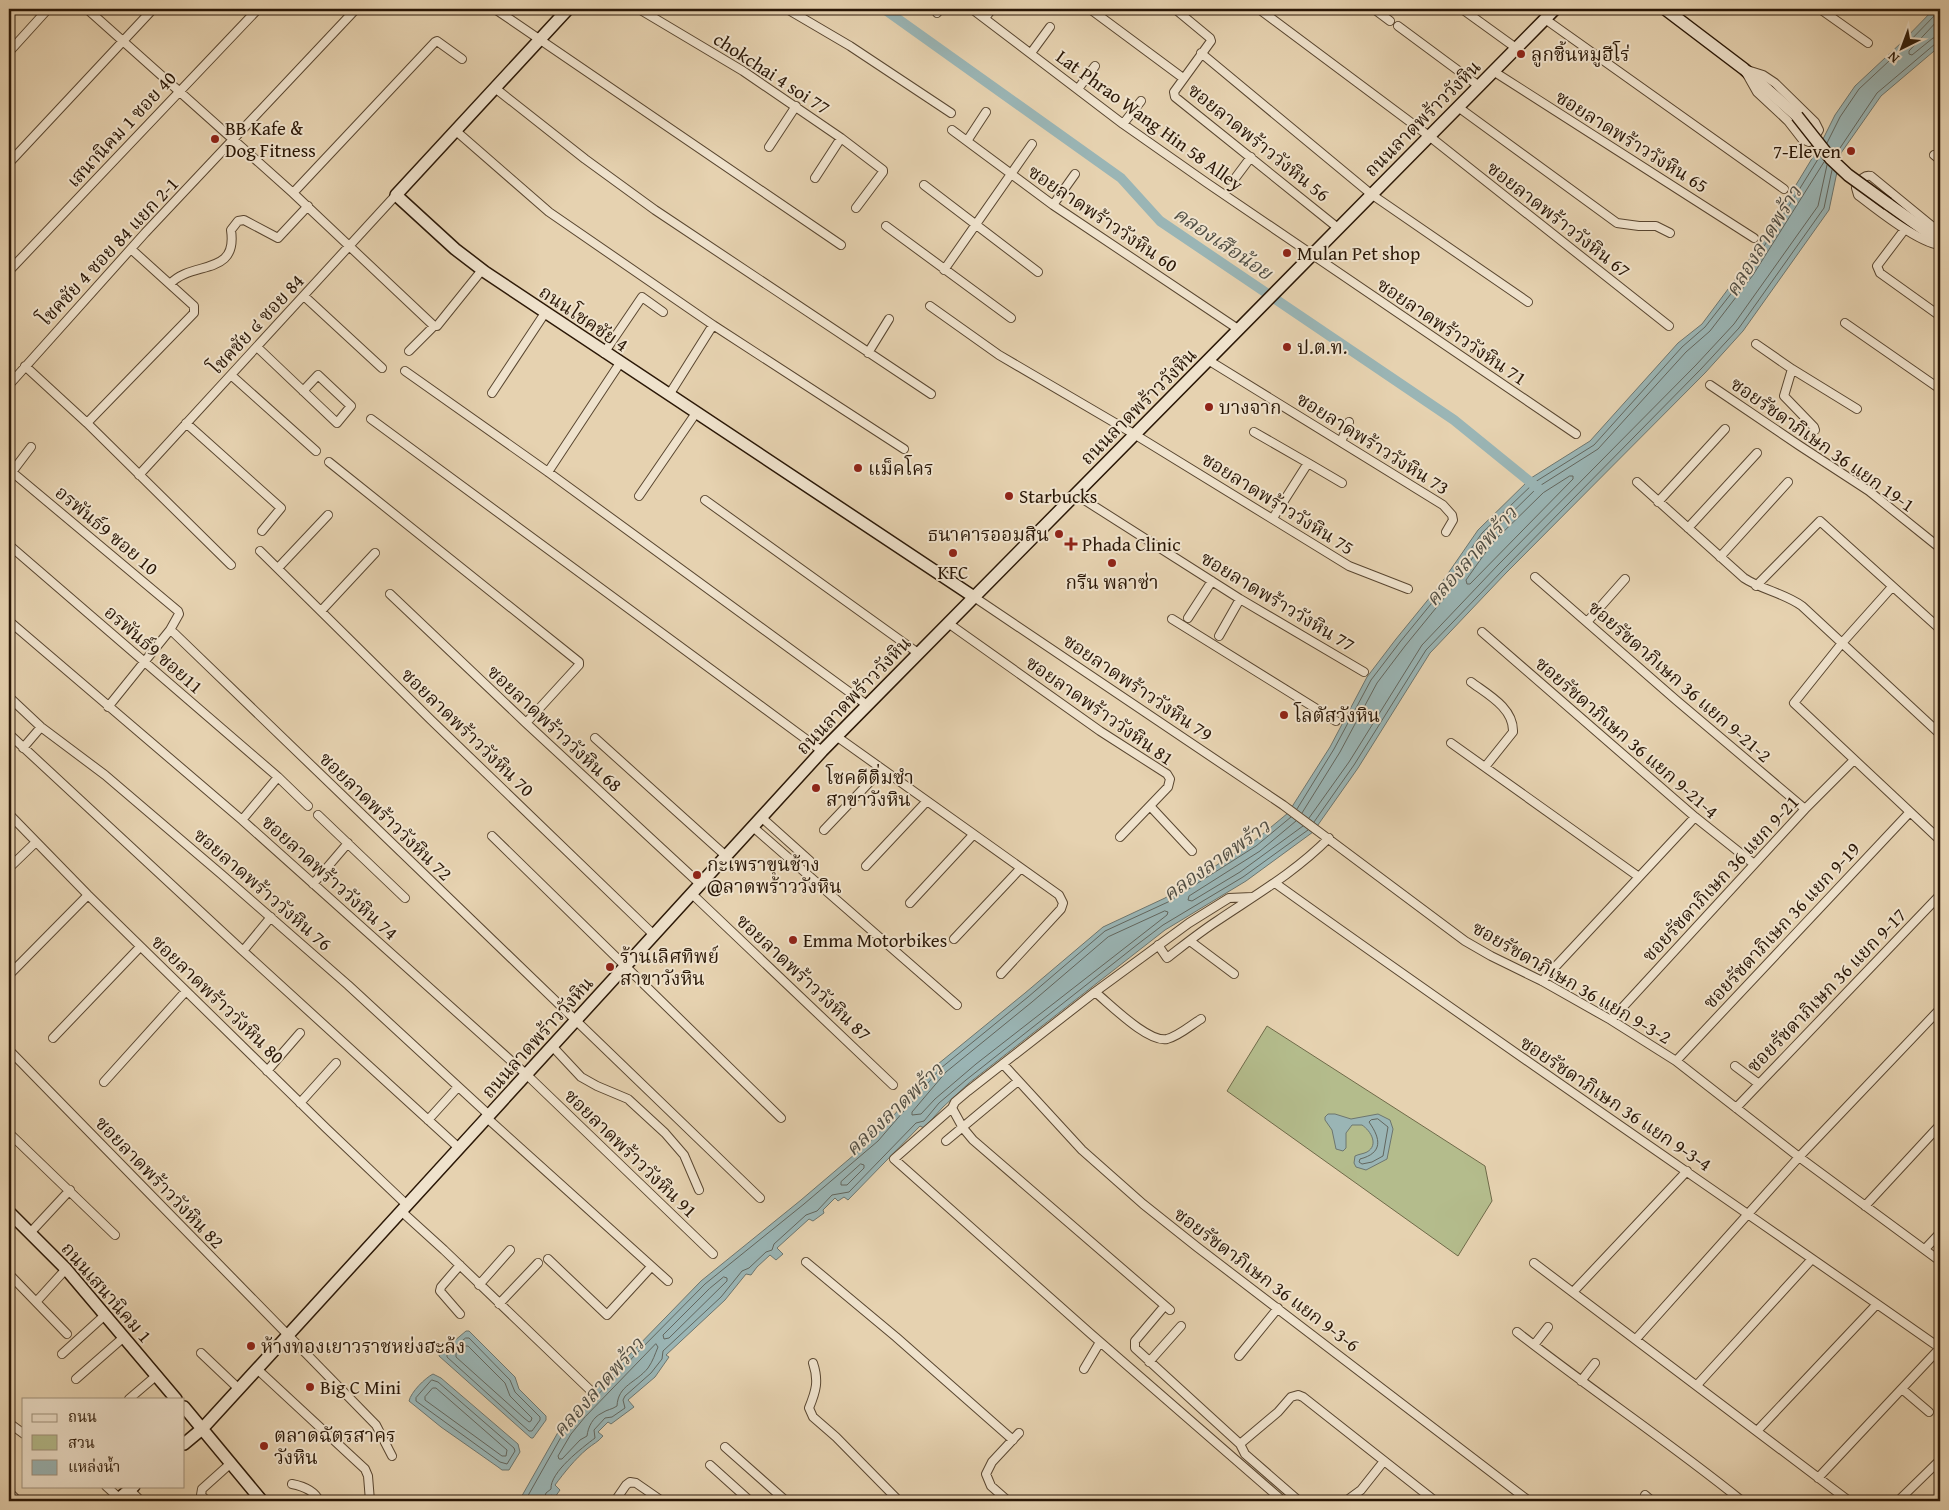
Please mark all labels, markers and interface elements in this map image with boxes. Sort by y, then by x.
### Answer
north arrow [1876,22,1926,72]
street label: chokchai 4 soi 77 [708,25,836,121]
place label: ลูกชิ้นหมูฮีโร่ [1531,40,1630,68]
street label: Lat Phrao Wang Hin 58 Alley [1051,43,1250,198]
text: N [1883,47,1903,68]
marker: ลูกชิ้นหมูฮีโร่ [1515,48,1527,60]
street label: ถนนลาดพร้าววังหิน [1357,53,1487,183]
street label: เสนานิคม 1 ซอย 40 [60,65,182,193]
street label: ซอยลาดพร้าววังหิน 56 [1182,76,1336,208]
street label: ซอยลาดพร้าววังหิน 65 [1550,83,1714,199]
place label: BB Kafe & Dog Fitness [225,114,316,164]
marker: BB Kafe & Dog Fitness [209,133,221,145]
place label: 7-Eleven [1773,137,1841,165]
marker: 7-Eleven [1845,145,1857,157]
street label: ซอยลาดพร้าววังหิน 67 [1481,154,1637,284]
street label: ซอยลาดพร้าววังหิน 60 [1022,157,1184,279]
street label: โชคชัย 4 ซอย 84 แยก 2-1 [31,170,185,333]
water label: คลองลาดพร้าว [1717,179,1808,302]
water label: คลองเสือน้อย [1168,199,1279,287]
place label: Mulan Pet shop [1297,239,1420,267]
marker: Mulan Pet shop [1281,247,1293,259]
street label: โชคชัย ๔ ซอย 84 [201,267,310,381]
street label: ซอยลาดพร้าววังหิน 71 [1371,270,1533,392]
street label: ถนนโชคชัย 4 [534,278,634,358]
place label: ป.ต.ท. [1297,333,1347,361]
street label: ถนนลาดพร้าววังหิน [1073,341,1203,471]
marker: ป.ต.ท. [1281,341,1293,353]
street label: ซอยรัชดาภิเษก 36 แยก 19-1 [1725,370,1921,518]
street label: ซอยลาดพร้าววังหิน 73 [1291,385,1455,501]
place label: บางจาก [1219,393,1282,421]
marker: บางจาก [1203,401,1215,413]
street label: ซอยลาดพร้าววังหิน 75 [1196,445,1360,561]
place label: แม็คโคร [868,454,934,482]
marker: แม็คโคร [852,462,864,474]
street label: อรพันธ์9 ซอย 10 [49,478,165,582]
place label: Starbucks [1019,482,1097,510]
marker: Starbucks [1003,490,1015,502]
water label: คลองลาดพร้าว [1418,499,1524,612]
place label: ธนาคารออมสิน [927,520,1049,548]
marker: ธนาคารออมสิน [1053,528,1065,540]
place label: Phada Clinic [1082,530,1181,558]
marker: Phada Clinic [1064,537,1078,551]
street label: ซอยลาดพร้าววังหิน 77 [1196,544,1360,658]
marker: KFC [947,547,959,559]
marker: กรีน พลาซ่า [1106,557,1118,569]
place label: KFC [938,558,968,586]
place label: กรีน พลาซ่า [1065,568,1159,596]
street label: ซอยรัชดาภิเษก 36 แยก 9-21-2 [1582,593,1778,769]
street label: อรพันธ์9 ซอย11 [98,598,210,700]
street label: ซอยลาดพร้าววังหิน 79 [1057,626,1219,748]
street label: ถนนลาดพร้าววังหิน [789,629,917,761]
street label: ซอยลาดพร้าววังหิน 81 [1020,648,1180,772]
street label: ซอยรัชดาภิเษก 36 แยก 9-21-4 [1529,649,1725,825]
street label: ซอยลาดพร้าววังหิน 68 [481,658,629,798]
street label: ซอยลาดพร้าววังหิน 70 [395,661,541,803]
place label: โลตัสวังหิน [1293,701,1380,729]
marker: โลตัสวังหิน [1278,709,1290,721]
street label: ซอยลาดพร้าววังหิน 72 [313,745,459,887]
place label: โชคดีติ่มซำ สาขาวังหิน [825,763,914,813]
marker: โชคดีติ่มซำ สาขาวังหิน [810,782,822,794]
street label: ซอยรัชดาภิเษก 36 แยก 9-21 [1635,788,1805,968]
street label: ซอยลาดพร้าววังหิน 74 [255,808,405,946]
water label: คลองลาดพร้าว [1156,811,1276,907]
street label: ซอยลาดพร้าววังหิน 76 [188,821,338,957]
street label: ซอยรัชดาภิเษก 36 แยก 9-19 [1696,835,1866,1015]
place label: กะเพราขุนช้าง @ลาดพร้าววังหิน [707,850,842,900]
marker: กะเพราขุนช้าง @ลาดพร้าววังหิน [691,869,703,881]
street label: ซอยรัชดาภิเษก 36 แยก 9-17 [1740,901,1912,1079]
street label: ซอยลาดพร้าววังหิน 87 [730,907,878,1047]
street label: ซอยรัชดาภิเษก 36 แยก 9-3-2 [1467,913,1677,1051]
place label: Emma Motorbikes [803,926,947,954]
street label: ซอยลาดพร้าววังหิน 80 [145,928,291,1070]
marker: Emma Motorbikes [787,934,799,946]
place label: ร้านเลิศทิพย์ สาขาวังหิน [620,942,719,992]
marker: ร้านเลิศทิพย์ สาขาวังหิน [604,961,616,973]
street label: ถนนลาดพร้าววังหิน [475,970,599,1104]
street label: ซอยรัชดาภิเษก 36 แยก 9-3-4 [1515,1028,1717,1178]
water label: คลองลาดพร้าว [838,1055,950,1162]
street label: ซอยลาดพร้าววังหิน 91 [558,1082,704,1224]
street label: ซอยลาดพร้าววังหิน 82 [89,1109,231,1255]
street label: ซอยรัชดาภิเษก 36 แยก 9-3-6 [1168,1200,1366,1358]
street label: ถนนเสนานิคม 1 [55,1235,159,1349]
water label: คลองลาดพร้าว [545,1330,651,1443]
place label: ห้างทองเยาวราชหย่งฮะล้ง [261,1332,465,1360]
marker: ห้างทองเยาวราชหย่งฮะล้ง [245,1340,257,1352]
place label: Big C Mini [320,1373,401,1401]
marker: Big C Mini [304,1381,316,1393]
legend [22,1398,185,1488]
text: ถนน [68,1406,97,1427]
place label: ตลาดฉัตรสาคร วังหิน [274,1421,396,1471]
text: สวน [68,1432,95,1453]
marker: ตลาดฉัตรสาคร วังหิน [258,1440,270,1452]
text: แหล่งน้ำ [68,1456,120,1477]

